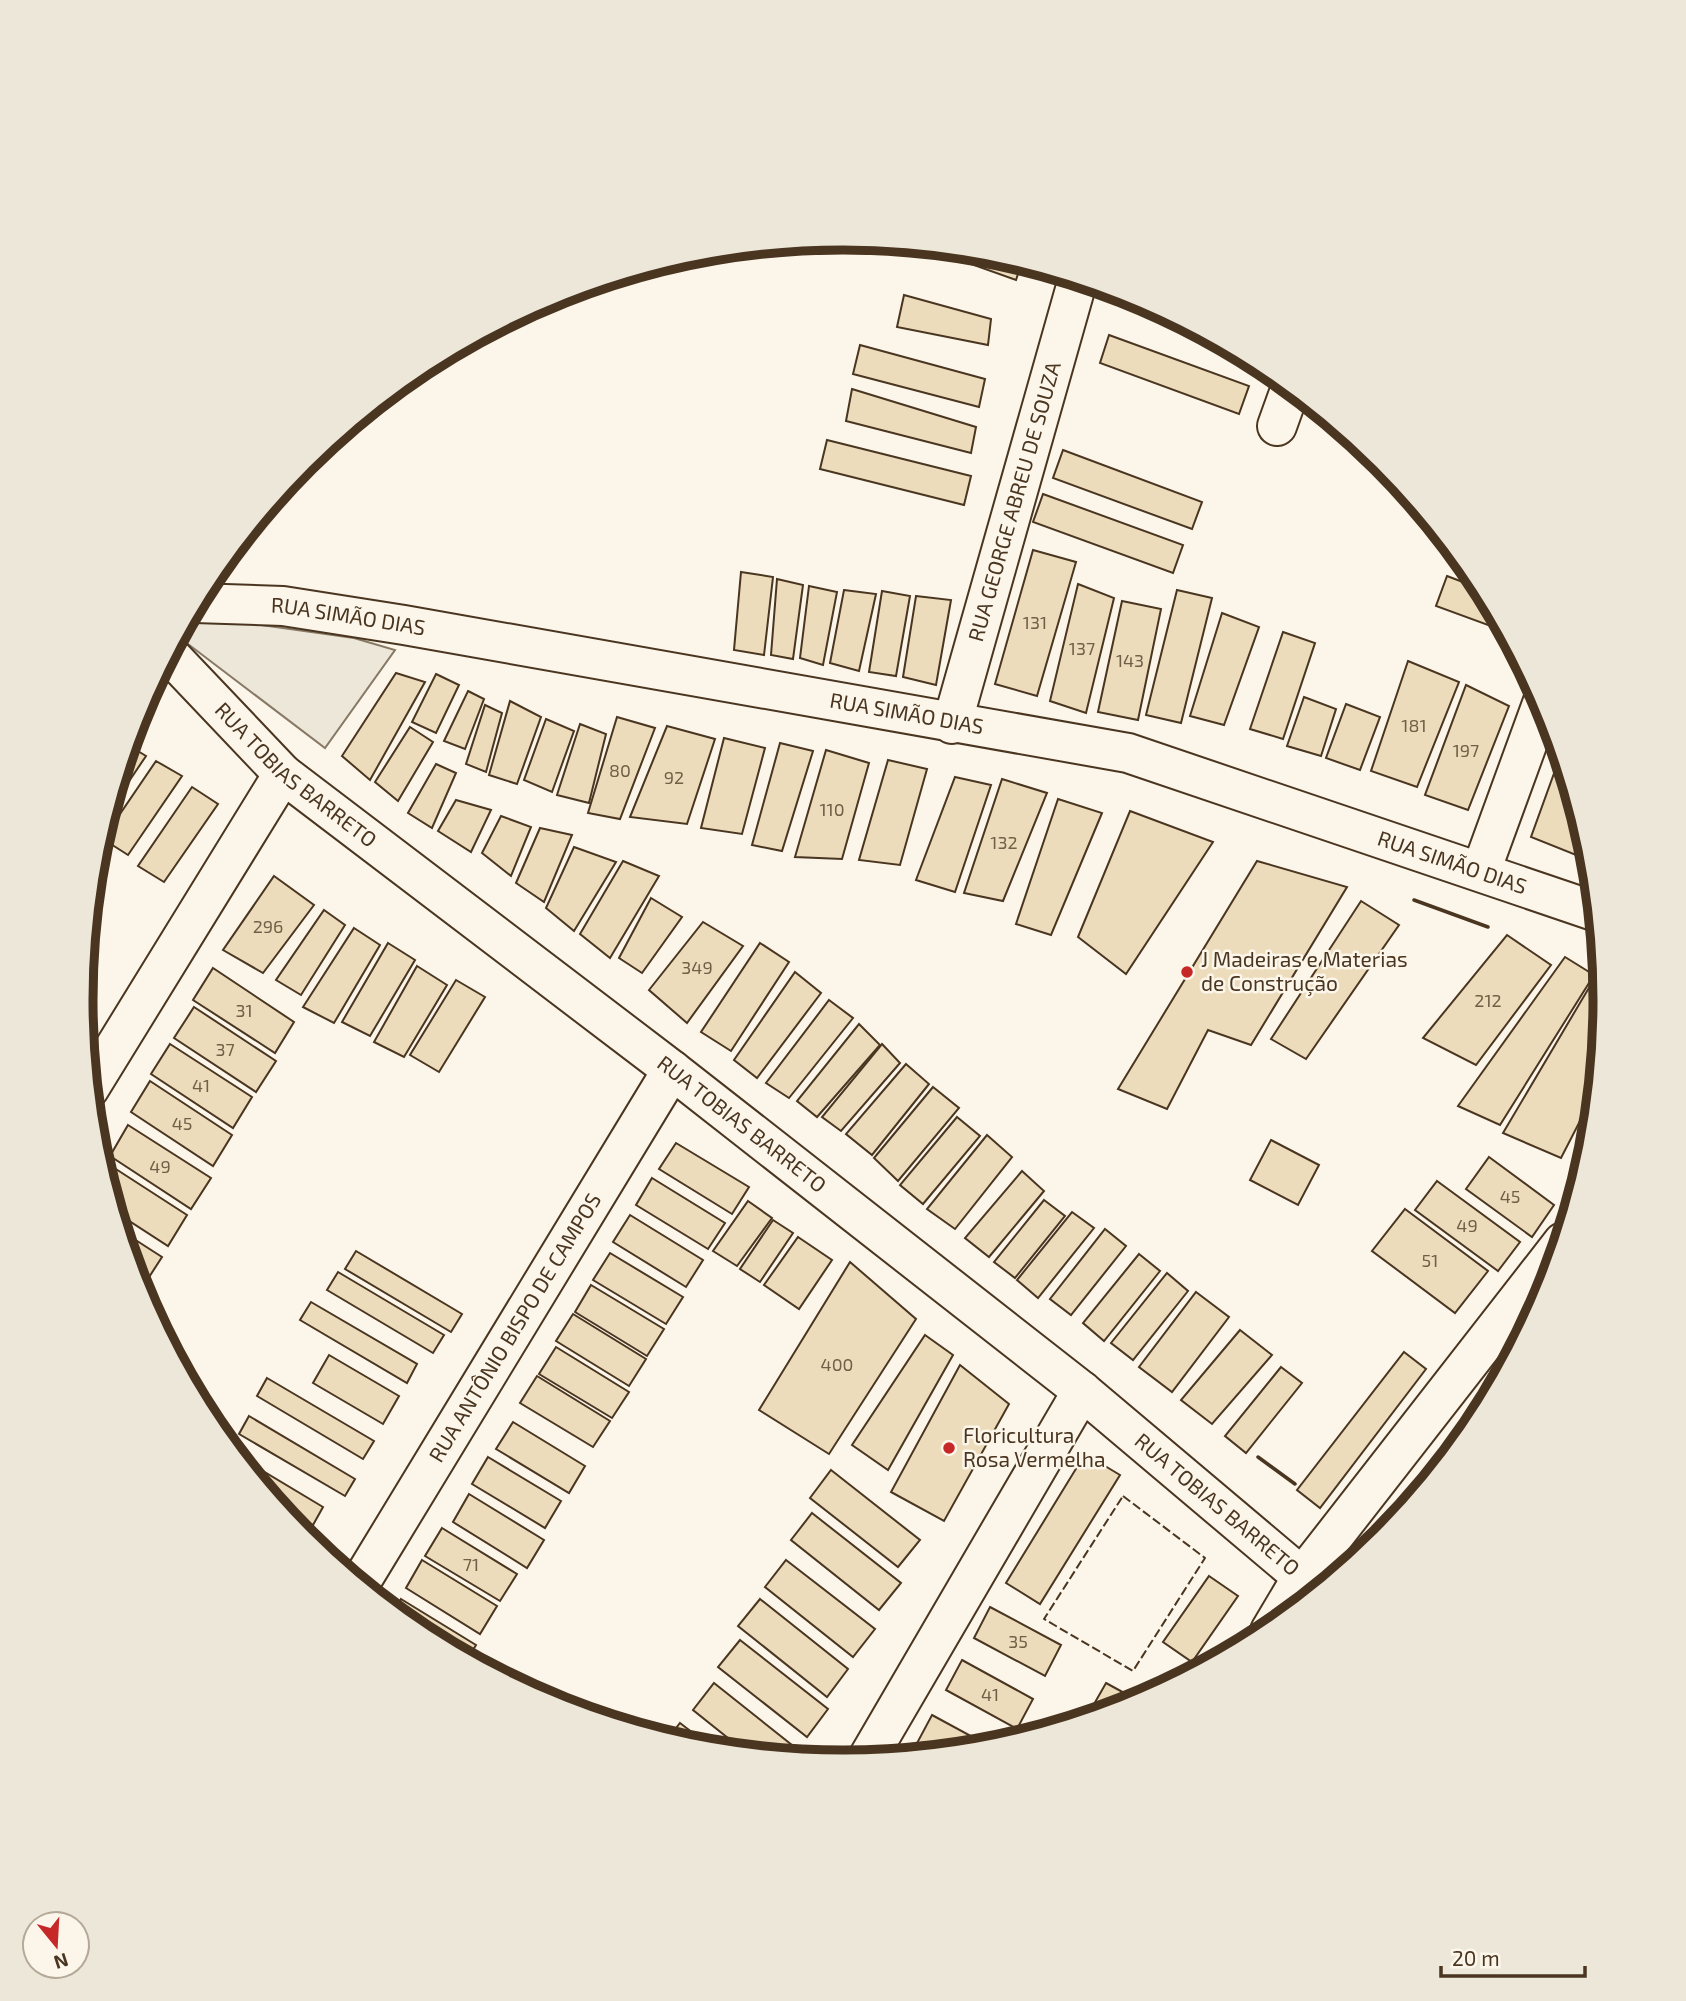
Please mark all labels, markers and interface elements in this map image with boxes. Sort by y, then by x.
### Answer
street label: RUA GEORGE ABREU DE SOUZA [962,358,1065,644]
street label: RUA SIMÃO DIAS [271,592,428,640]
house number: 131 [1023,611,1047,633]
house number: 137 [1069,637,1095,659]
house number: 143 [1116,649,1144,671]
street label: RUA SIMÃO DIAS [828,687,986,738]
street label: RUA TOBIAS BARRETO [210,696,382,852]
house number: 181 [1401,714,1427,736]
house number: 197 [1453,739,1479,761]
house number: 80 [609,759,631,781]
house number: 92 [664,766,684,788]
house number: 110 [819,798,845,820]
street label: RUA SIMÃO DIAS [1375,825,1530,898]
house number: 132 [990,831,1018,853]
house number: 296 [253,915,283,937]
place label: J Madeiras e Materias de Construção [1201,946,1408,997]
house number: 349 [681,956,713,978]
marker: J Madeiras e Materias de Construção [1179,964,1195,980]
house number: 212 [1474,989,1502,1011]
house number: 31 [235,999,253,1021]
house number: 37 [215,1038,235,1060]
street label: RUA TOBIAS BARRETO [653,1049,832,1197]
house number: 41 [192,1074,210,1096]
house number: 45 [172,1112,192,1134]
house number: 49 [149,1155,171,1177]
house number: 45 [1500,1185,1520,1207]
street label: RUA ANTÔNIO BISPO DE CAMPOS [423,1188,605,1466]
house number: 49 [1456,1214,1478,1236]
house number: 51 [1422,1249,1438,1271]
house number: 400 [821,1353,853,1375]
place label: Floricultura Rosa Vermelha [963,1422,1106,1471]
street label: RUA TOBIAS BARRETO [1131,1427,1305,1580]
marker: Floricultura Rosa Vermelha [941,1440,957,1456]
house number: 71 [463,1553,479,1575]
house number: 35 [1008,1630,1028,1652]
house number: 41 [981,1683,999,1705]
north arrow [21,1910,91,1980]
scale bar [1441,1934,1584,1978]
text: 20 m [1452,1945,1500,1970]
text: N [51,1949,71,1975]

